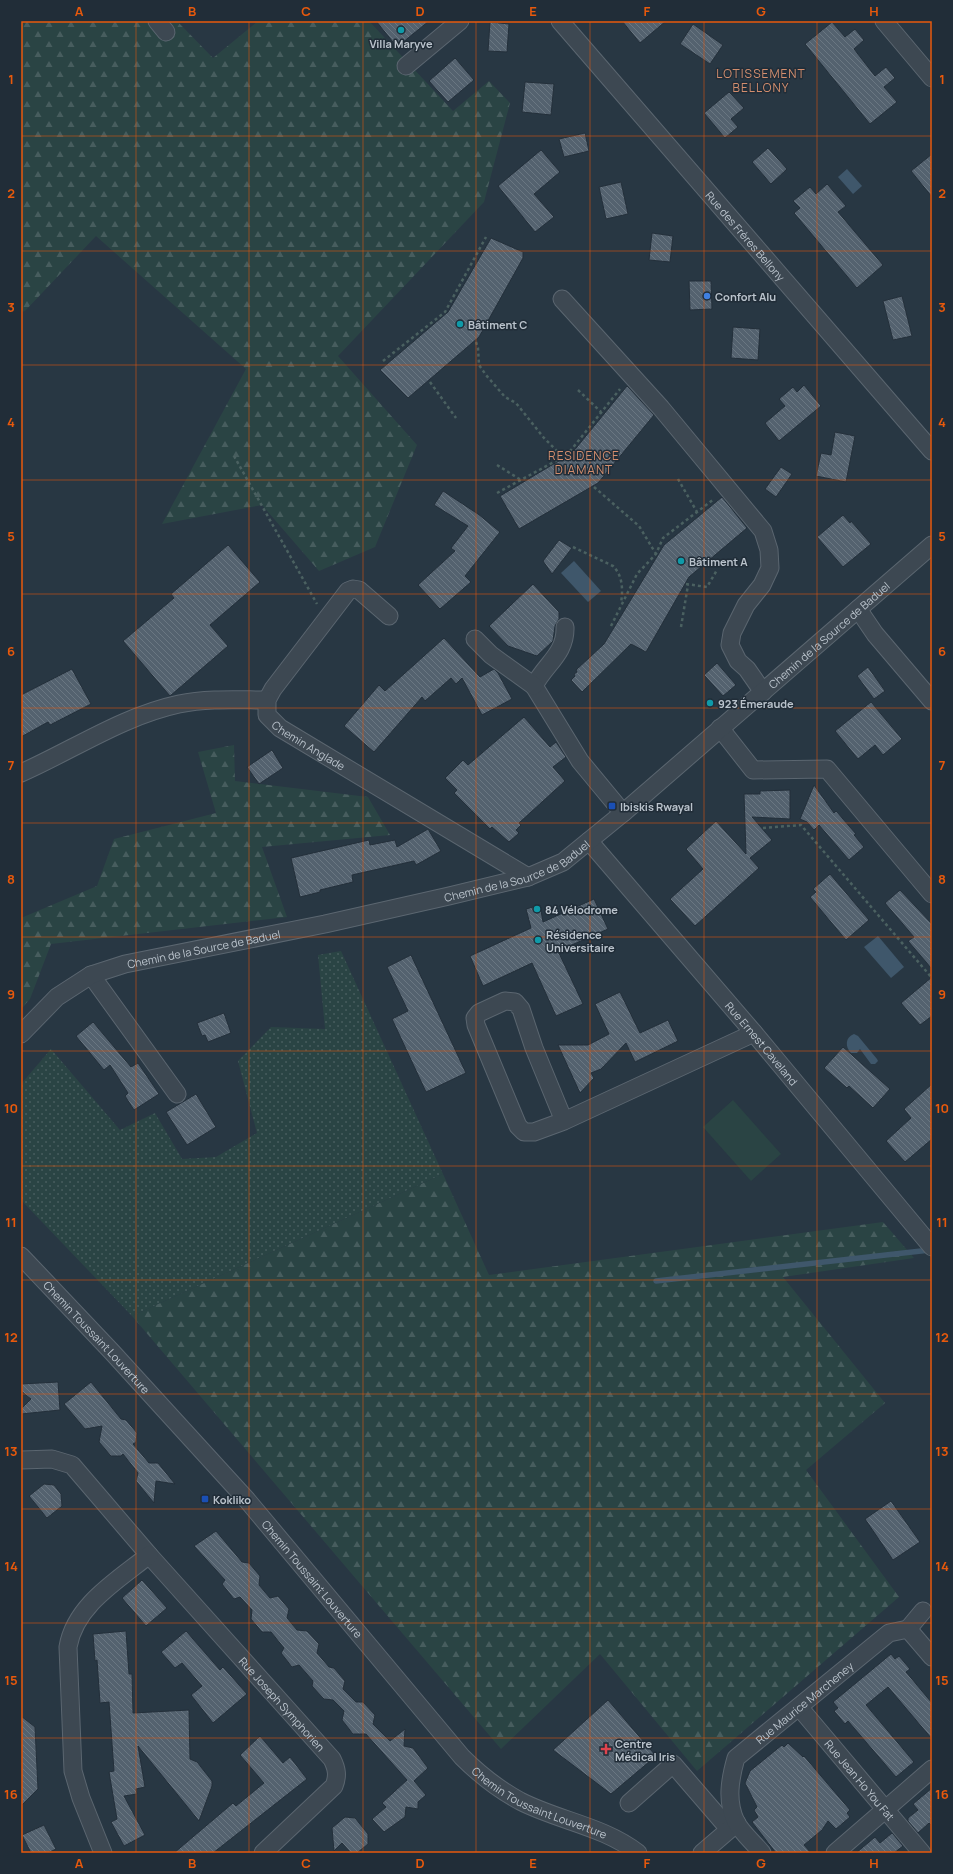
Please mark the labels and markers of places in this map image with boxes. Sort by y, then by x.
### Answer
marker: Villa Maryve [396,25,406,35]
place label: Villa Maryve [369,36,433,51]
place label: Confort Alu [715,289,776,304]
marker: Confort Alu [702,291,712,301]
place label: Bâtiment C [468,317,527,332]
marker: Bâtiment C [455,319,465,329]
place label: Bâtiment A [689,554,748,569]
marker: Bâtiment A [676,556,686,566]
place label: 923 Émeraude [718,696,794,711]
marker: 923 Émeraude [705,698,715,708]
place label: Ibiskis Rwayal [620,799,693,814]
marker: Ibiskis Rwayal [607,801,617,811]
place label: 84 Vélodrome [545,902,618,917]
marker: 84 Vélodrome [532,904,542,914]
place label: Résidence Universitaire [546,927,615,955]
marker: Résidence Universitaire [533,935,543,945]
place label: Kokliko [213,1492,251,1507]
marker: Kokliko [200,1494,210,1504]
place label: Centre Médical Iris [615,1736,675,1764]
marker: Centre Médical Iris [600,1743,612,1755]

